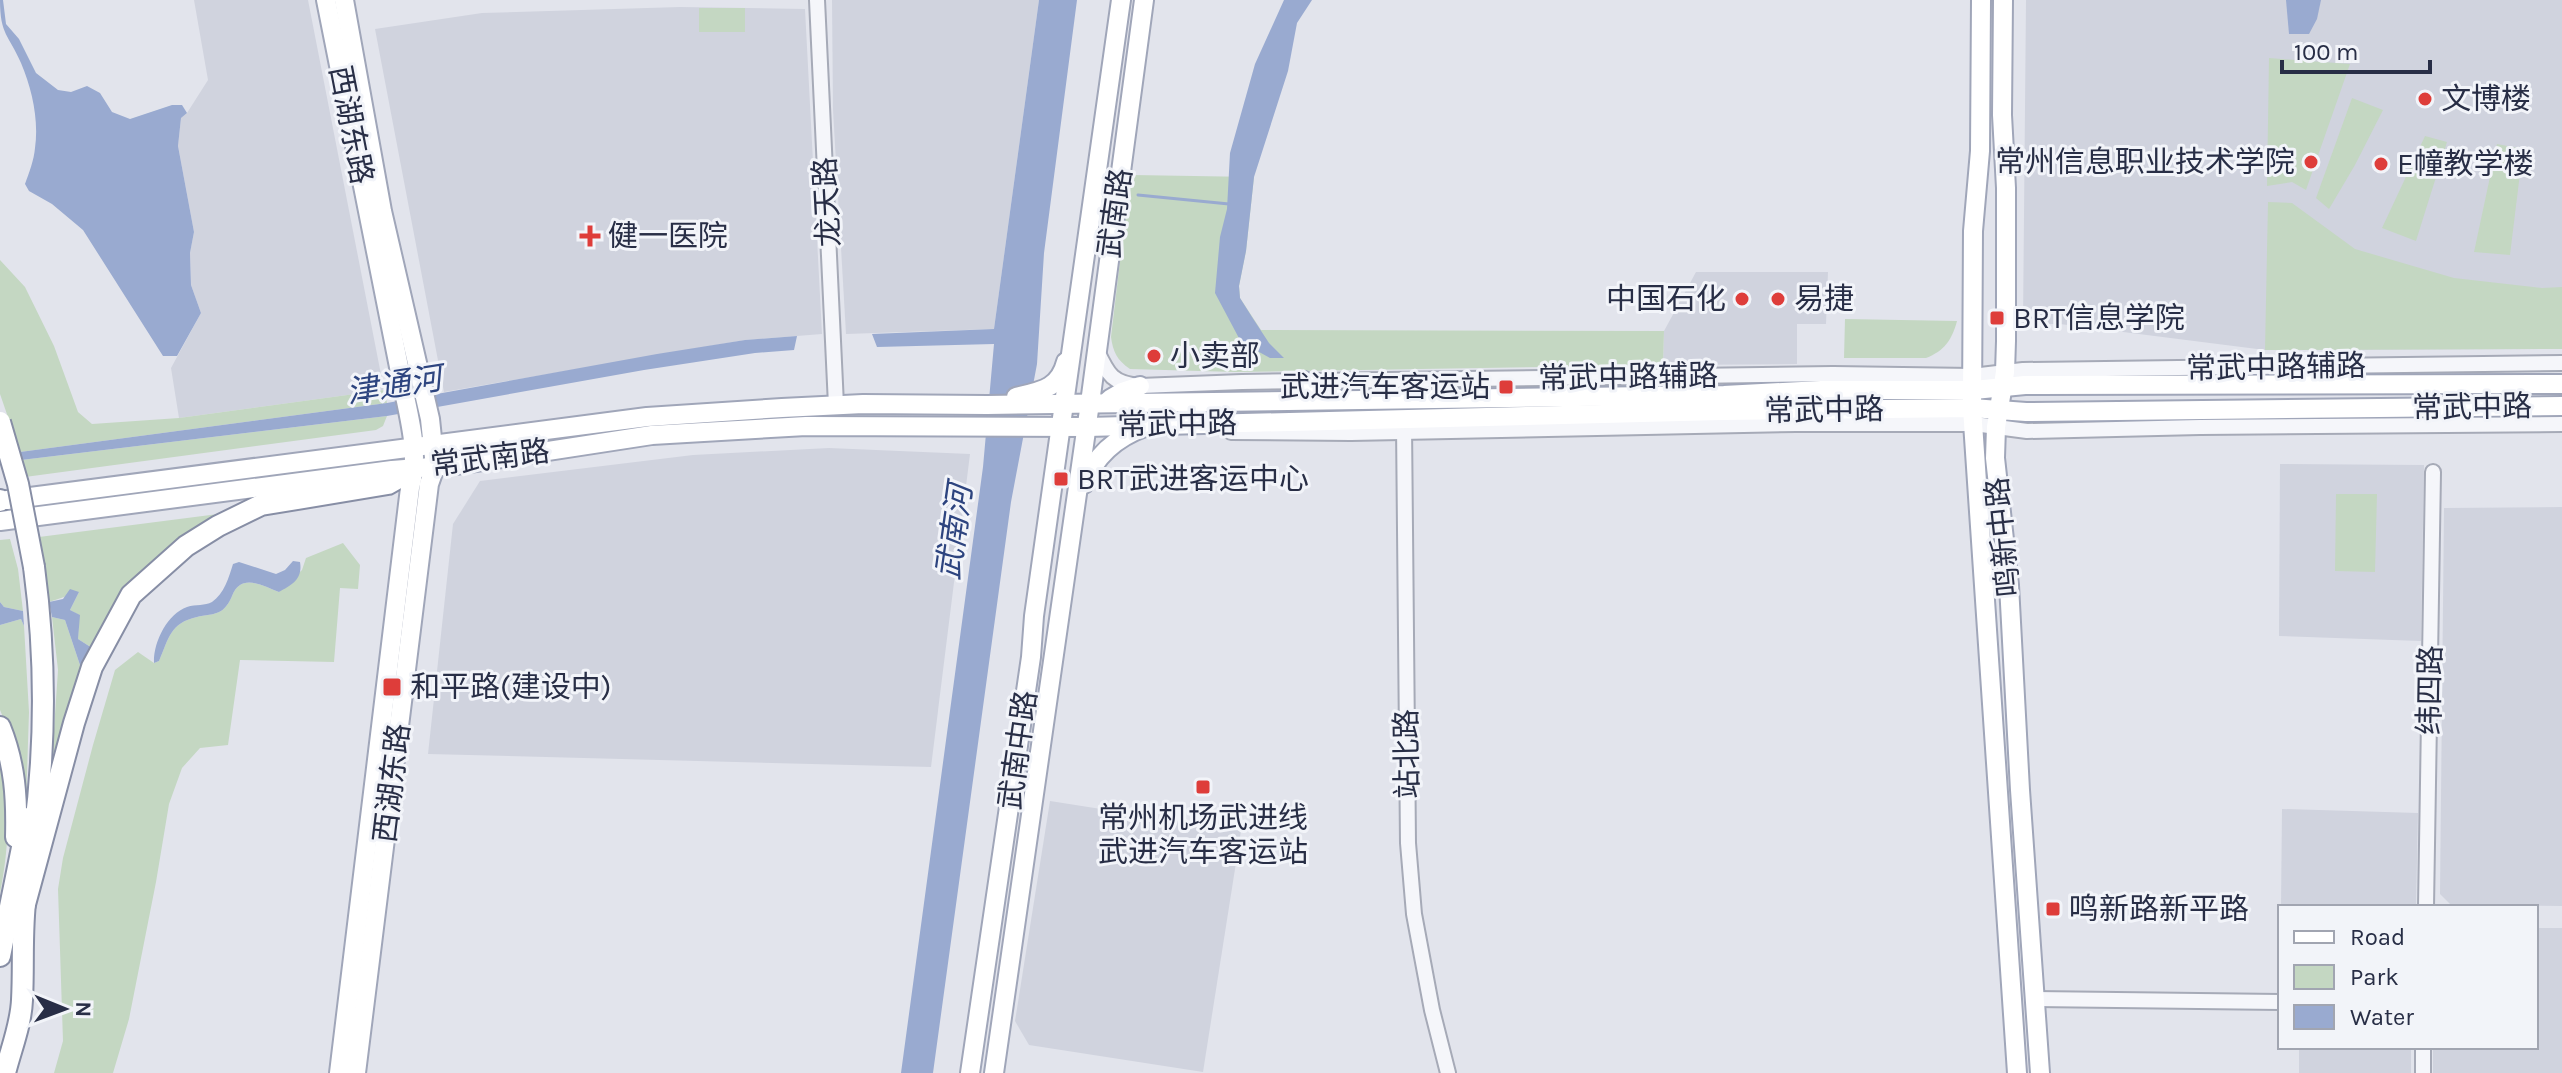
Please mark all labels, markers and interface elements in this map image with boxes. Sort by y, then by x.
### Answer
scale bar [2282,24,2430,74]
text: 100 m [2294,38,2359,66]
street label: 西湖东路 [322,63,380,187]
place label: 文博楼 [2441,81,2531,117]
marker: 文博楼 [2416,90,2434,108]
place label: 常州信息职业技术学院 [1995,144,2295,180]
place label: E幢教学楼 [2397,146,2534,182]
marker: 常州信息职业技术学院 [2302,153,2320,171]
marker: E幢教学楼 [2372,155,2390,173]
street label: 龙天路 [807,156,847,248]
street label: 武南路 [1091,166,1139,260]
place label: 健一医院 [608,218,728,254]
marker: 健一医院 [579,225,601,247]
place label: 中国石化 [1606,281,1726,317]
place label: 易捷 [1794,281,1854,317]
marker: 中国石化 [1733,290,1751,308]
marker: 易捷 [1769,290,1787,308]
place label: BRT信息学院 [2013,300,2185,336]
marker: BRT信息学院 [1988,309,2006,327]
place label: 小卖部 [1170,338,1260,374]
marker: 小卖部 [1145,347,1163,365]
street label: 常武中路辅路 [2186,347,2366,387]
street label: 常武中路辅路 [1538,357,1718,397]
water label: 津通河 [344,359,450,411]
place label: 武进汽车客运站 [1280,369,1490,405]
marker: 武进汽车客运站 [1497,378,1515,396]
street label: 常武中路 [2412,388,2532,426]
street label: 常武中路 [1764,391,1884,429]
street label: 常武中路 [1117,405,1237,443]
street label: 常武南路 [428,433,552,483]
place label: BRT武进客运中心 [1077,461,1309,497]
marker: BRT武进客运中心 [1052,470,1070,488]
street label: 鸣新中路 [1979,475,2027,599]
water label: 武南河 [929,476,980,582]
street label: 纬四路 [2411,645,2449,735]
place label: 和平路(建设中) [410,669,611,705]
marker: 和平路(建设中) [381,676,403,698]
street label: 武南中路 [992,688,1044,812]
street label: 站北路 [1388,709,1426,799]
street label: 西湖东路 [367,721,417,845]
marker: 常州机场武进线 武进汽车客运站 [1194,778,1212,796]
place label: 常州机场武进线 武进汽车客运站 [1098,800,1308,870]
place label: 鸣新路新平路 [2069,891,2249,927]
marker: 鸣新路新平路 [2044,900,2062,918]
legend [2278,905,2538,1049]
text: Road [2350,923,2405,951]
text: Park [2350,963,2399,991]
north arrow [24,969,104,1049]
text: N [70,1001,96,1017]
text: Water [2350,1003,2414,1031]

